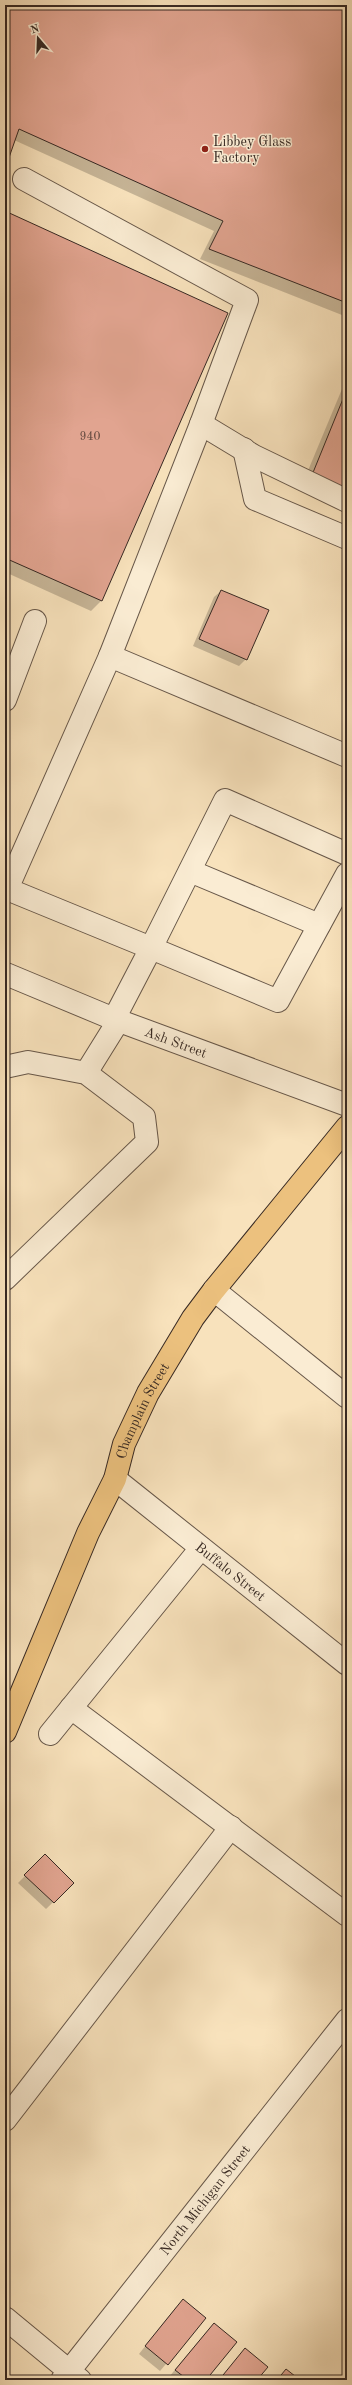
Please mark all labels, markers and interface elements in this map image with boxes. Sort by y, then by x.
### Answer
north arrow [18,18,58,58]
text: N [29,23,42,37]
place label: Libbey Glass Factory [213,135,291,165]
marker: Libbey Glass Factory [200,144,210,154]
house number: 940 [80,431,100,443]
street label: Ash Street [142,1025,209,1061]
street label: Champlain Street [114,1360,173,1460]
street label: Buffalo Street [192,1540,268,1604]
street label: North Michigan Street [158,2143,253,2258]

